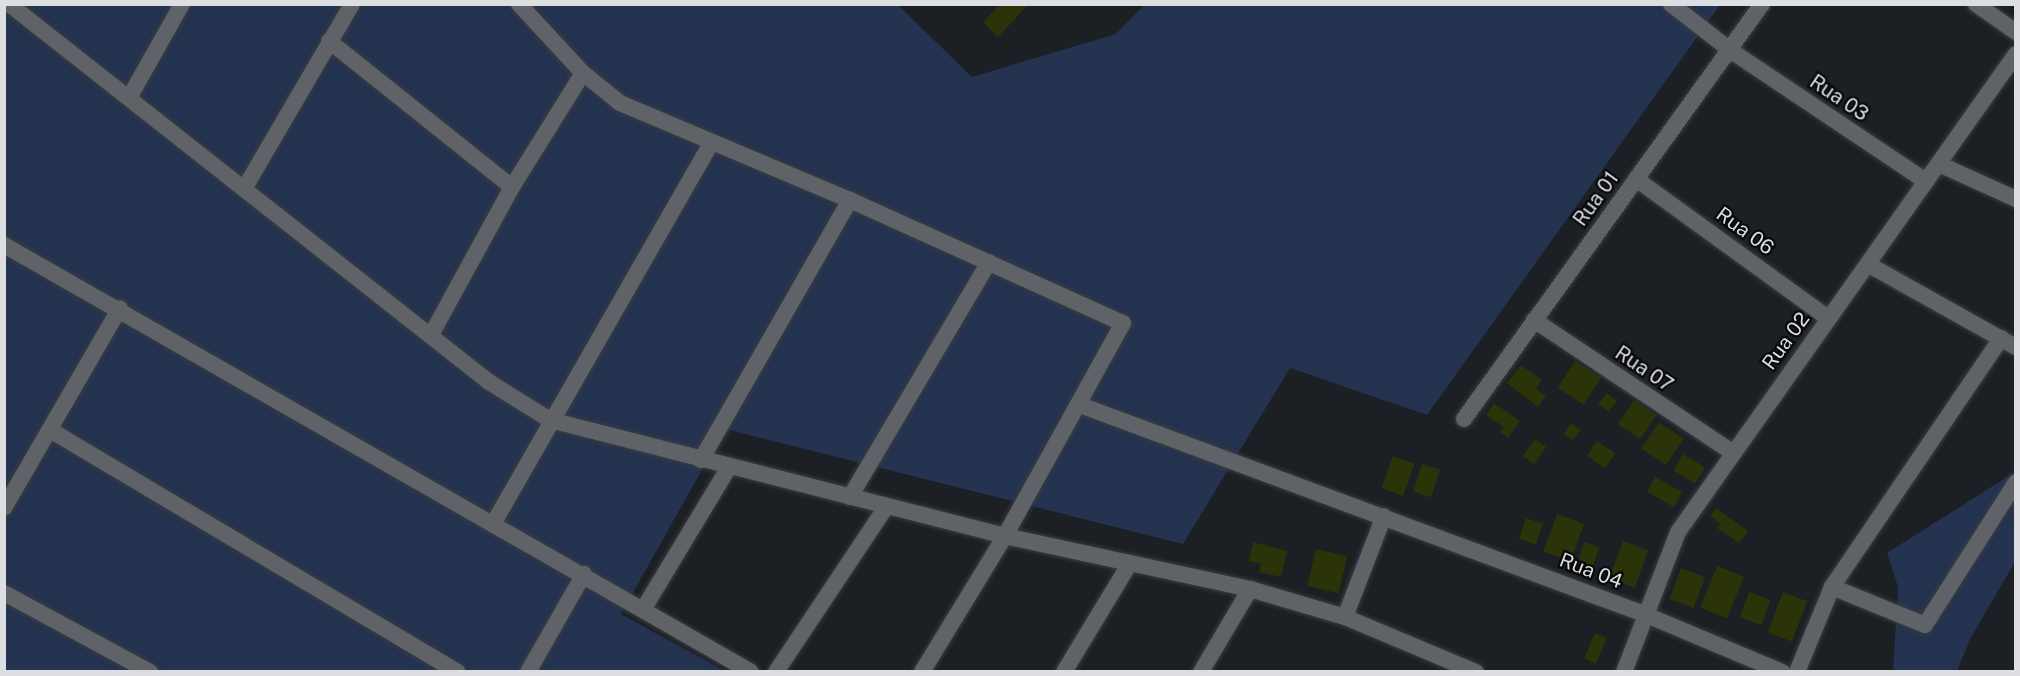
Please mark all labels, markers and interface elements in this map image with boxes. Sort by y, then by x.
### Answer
street label: Rua 03 [1805,70,1873,126]
street label: Rua 01 [1568,167,1624,231]
street label: Rua 06 [1711,202,1779,260]
street label: Rua 02 [1757,308,1815,374]
street label: Rua 07 [1610,341,1678,397]
street label: Rua 04 [1556,548,1626,594]

